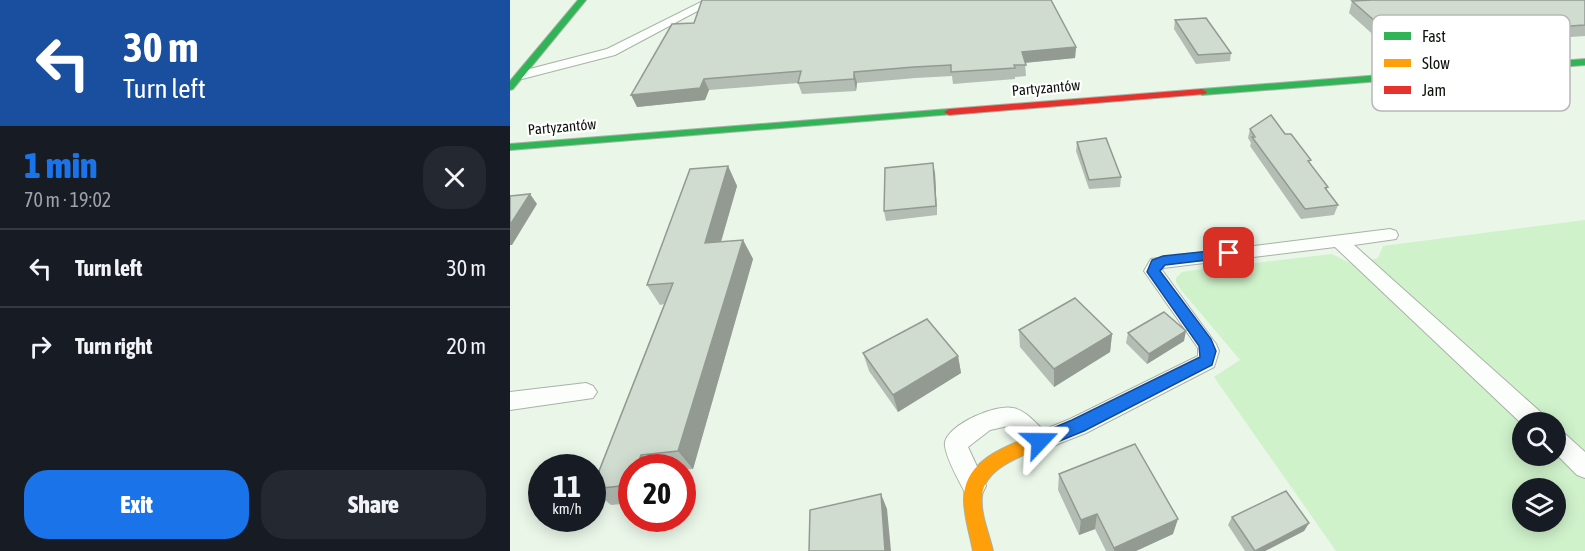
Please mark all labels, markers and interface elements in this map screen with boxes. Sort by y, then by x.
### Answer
legend [1372,15,1570,111]
text: 30 m [123,23,198,71]
icon: left [24,24,102,102]
text: Fast [1422,27,1446,45]
text: Slow [1422,54,1450,72]
text: Turn left [123,73,206,104]
street label: Partyzantów [1011,76,1081,99]
text: Jam [1422,81,1446,99]
street label: Partyzantów [527,115,597,138]
text: 1 min [24,144,98,186]
button: close [423,146,486,209]
text: 70 m · 19:02 [24,188,111,211]
pin [1203,227,1254,278]
icon: arrive [1212,236,1245,269]
icon: left [24,252,57,285]
text: Turn left [75,255,142,281]
text: 30 m [446,255,486,281]
icon: right [24,330,57,363]
text: Turn right [75,333,152,359]
text: 20 m [446,333,486,359]
position arrow [1008,409,1072,473]
map controls [1512,412,1566,532]
button: search [1512,412,1566,466]
speed limit sign: 20 [618,454,696,532]
text: 11 [553,469,581,503]
button: Exit [24,470,249,539]
button: Share [261,470,486,539]
button: layers [1512,478,1566,532]
text: km/h [552,500,582,517]

